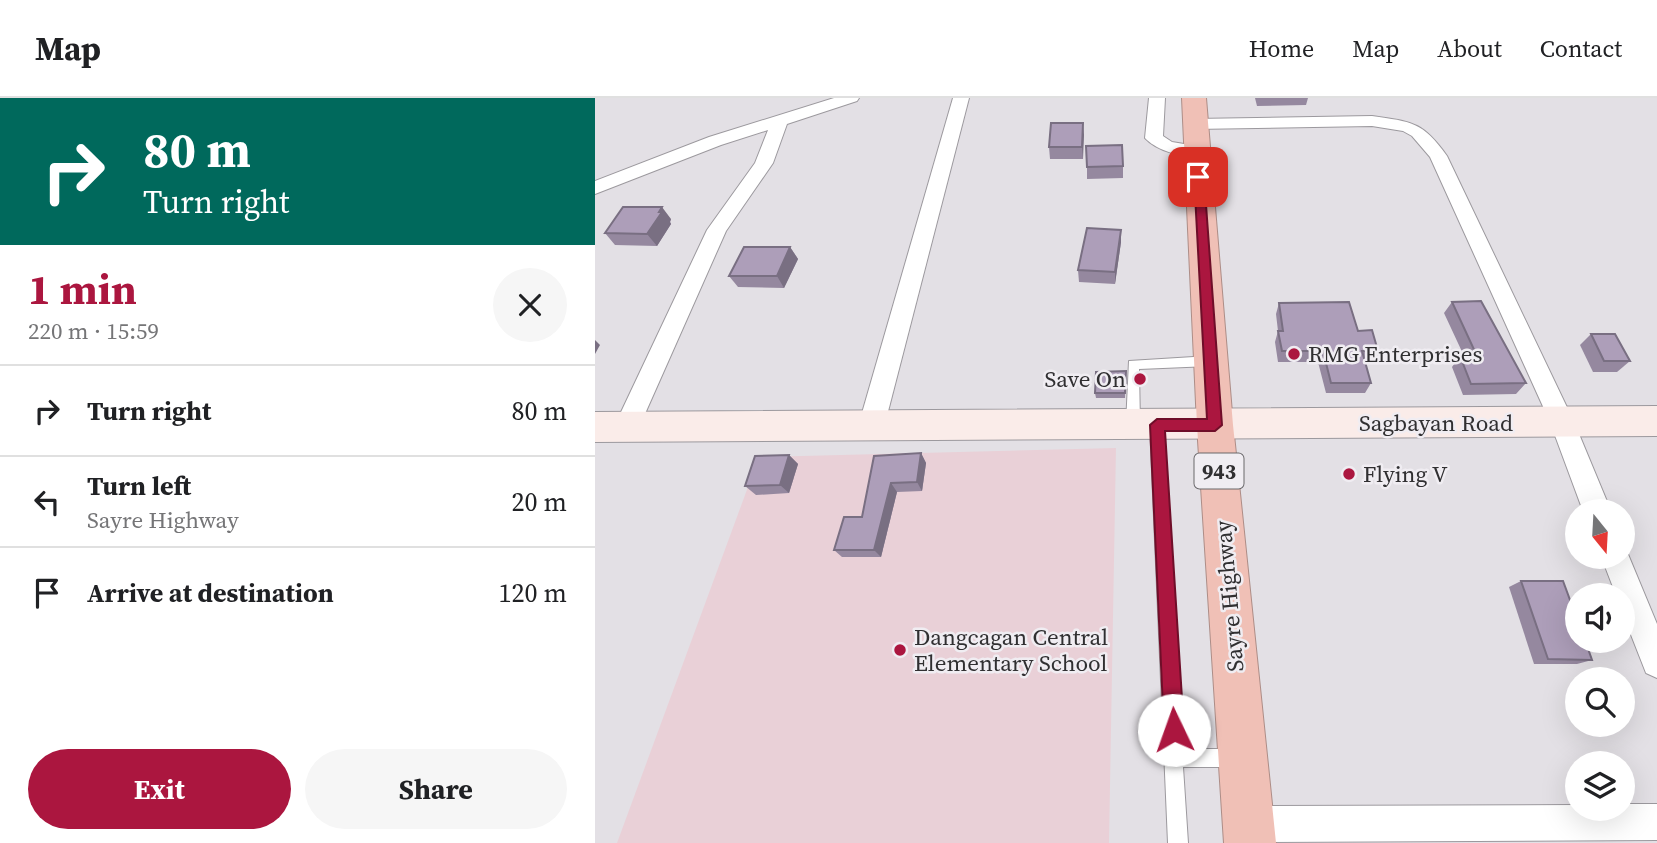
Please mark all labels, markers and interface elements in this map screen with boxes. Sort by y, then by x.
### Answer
text: Map [35,26,101,71]
text: Home [1249,32,1314,65]
text: Map [1352,32,1399,65]
text: About [1437,32,1502,65]
text: Contact [1540,32,1622,65]
text: 80 m [143,116,251,183]
icon: right [28,126,119,217]
pin [1168,147,1228,207]
icon: arrive [1179,158,1217,196]
text: Turn right [143,180,289,224]
text: 1 min [28,260,137,318]
button: close [493,268,567,342]
text: 220 m · 15:59 [28,315,159,347]
place label: RMG Enterprises [1308,338,1483,370]
marker: RMG Enterprises [1286,346,1302,362]
place label: Save On [1045,363,1126,395]
marker: Save On [1132,371,1148,387]
icon: right [28,392,66,430]
text: Turn right [87,393,211,429]
text: 80 m [512,393,567,429]
street label: Sagbayan Road [1359,407,1513,439]
road number: 943 [1195,454,1243,488]
place label: Flying V [1363,458,1448,490]
marker: Flying V [1341,466,1357,482]
text: Turn left [87,468,191,504]
icon: left [28,483,66,521]
text: 20 m [512,484,567,520]
north arrow [1565,499,1635,569]
map controls [1565,499,1635,821]
text: Sayre Highway [87,504,239,536]
street label: Sayre Highway [1206,519,1252,673]
icon: arrive [28,574,66,612]
text: Arrive at destination [87,575,334,611]
text: 120 m [499,575,567,611]
button: sound [1565,583,1635,653]
place label: Dangcagan Central Elementary School [914,621,1108,679]
marker: Dangcagan Central Elementary School [892,642,908,658]
button: search [1565,667,1635,737]
position arrow [1137,693,1211,767]
button: Exit [28,749,291,829]
button: Share [305,749,567,829]
button: layers [1565,751,1635,821]

